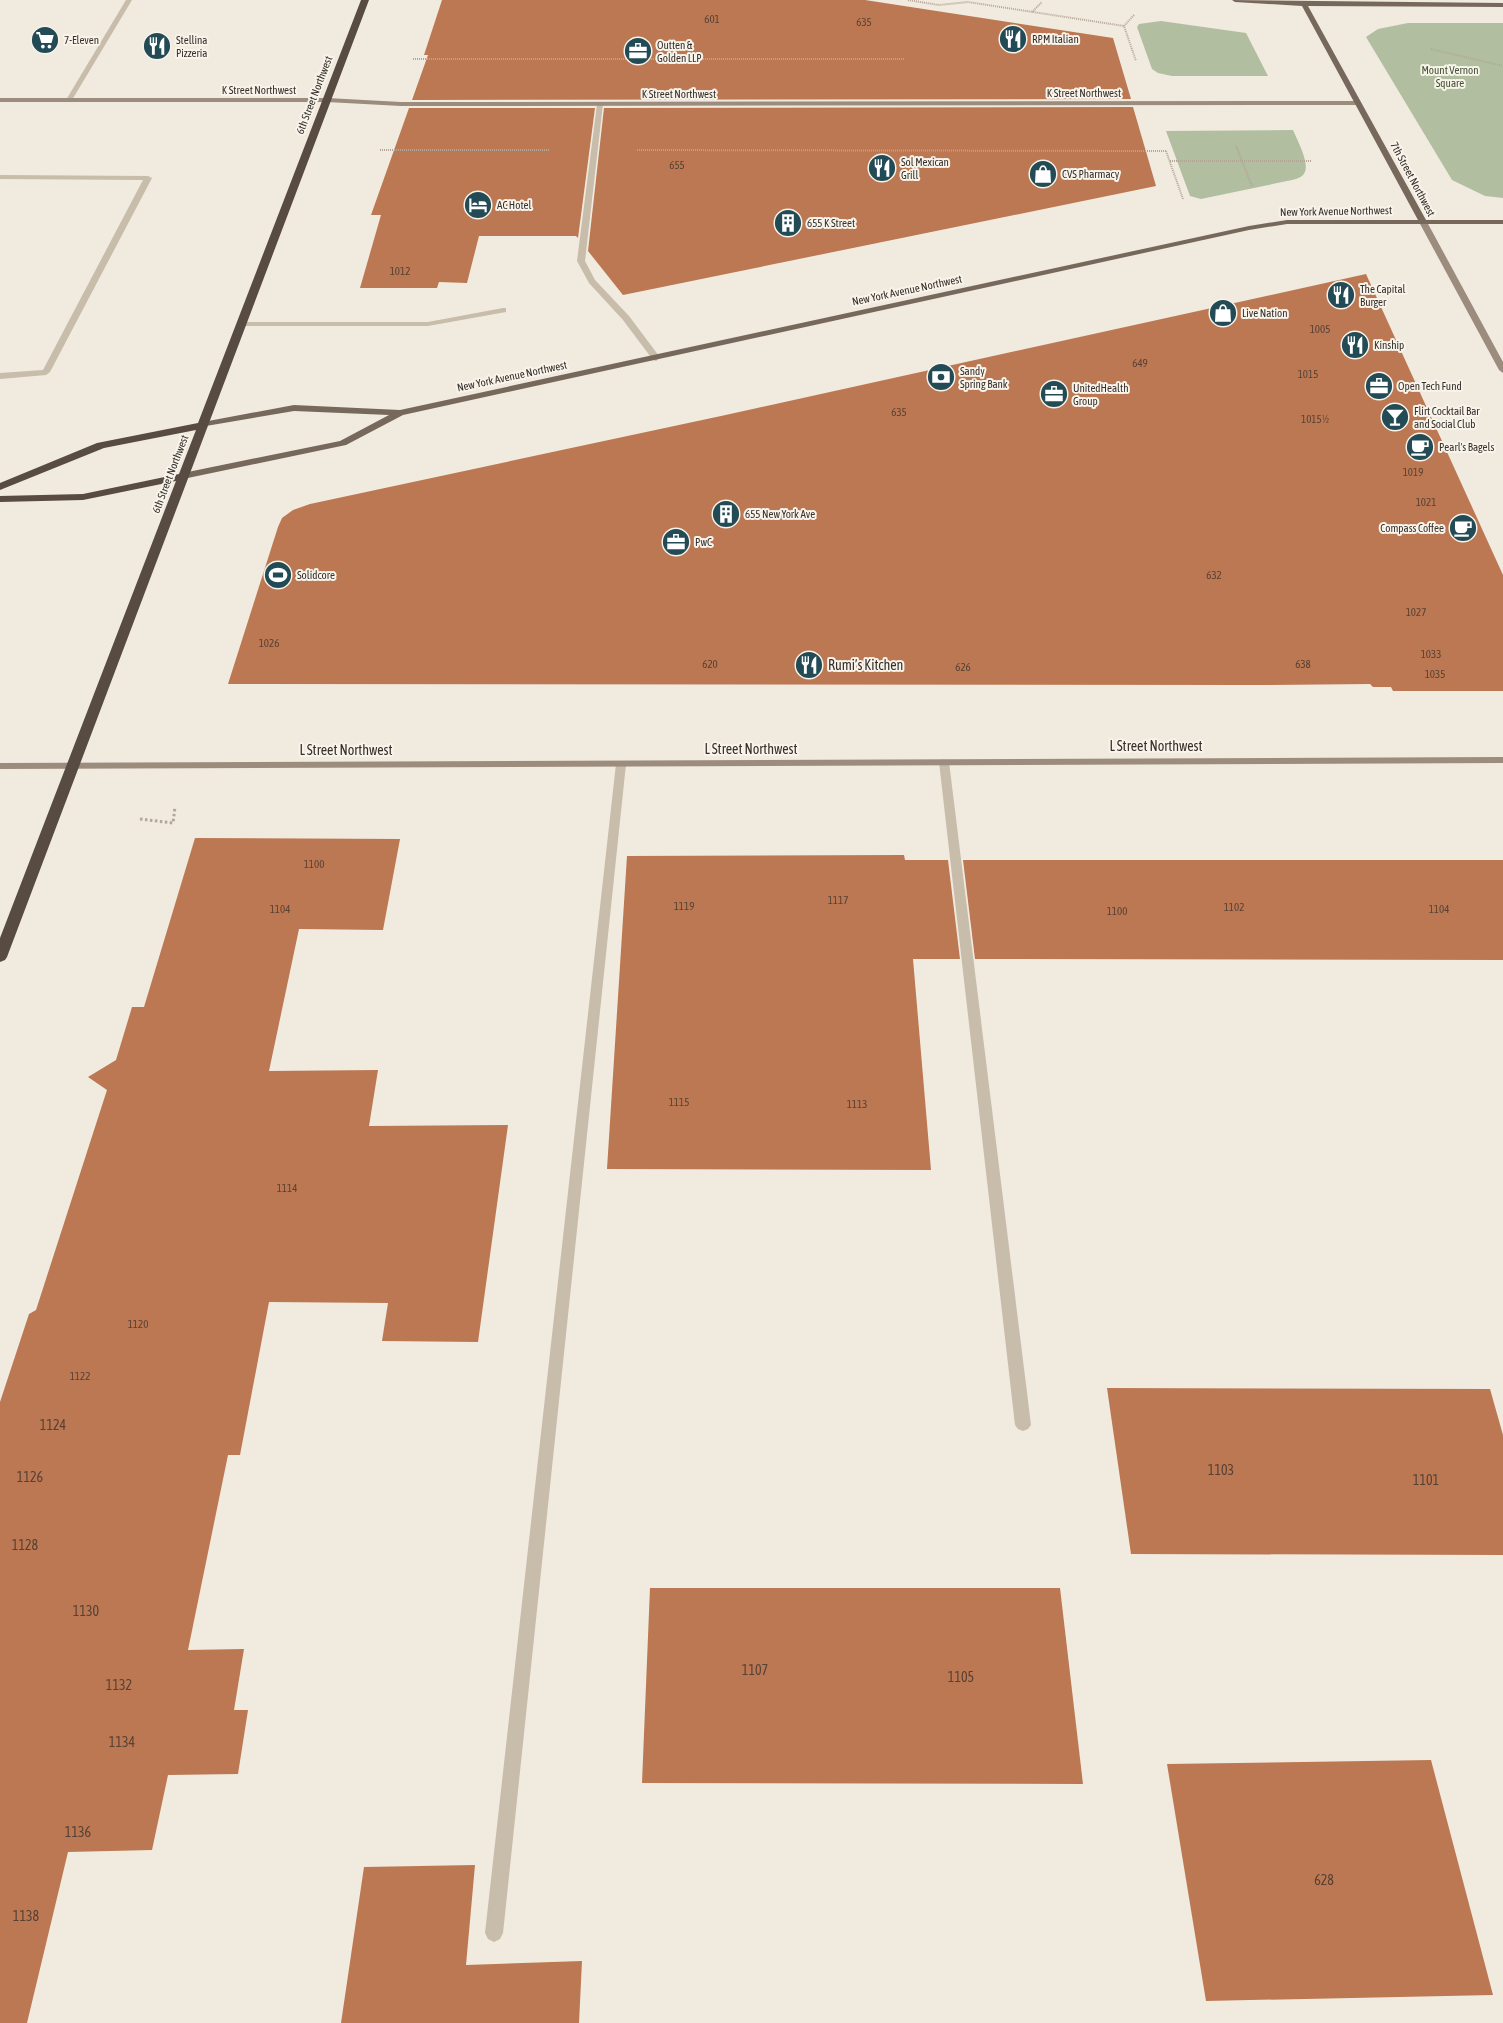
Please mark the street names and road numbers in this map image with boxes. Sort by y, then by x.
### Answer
street label: 6th Street Northwest [294,54,334,136]
street label: K Street Northwest [222,84,296,96]
street label: K Street Northwest [1047,87,1121,99]
street label: K Street Northwest [642,88,716,100]
street label: 7th Street Northwest [1388,140,1438,218]
street label: New York Avenue Northwest [1280,204,1392,218]
street label: New York Avenue Northwest [851,272,963,308]
street label: New York Avenue Northwest [456,358,568,394]
street label: 6th Street Northwest [150,433,190,515]
street label: L Street Northwest [1109,738,1203,754]
street label: L Street Northwest [704,741,798,757]
street label: L Street Northwest [299,742,393,758]

